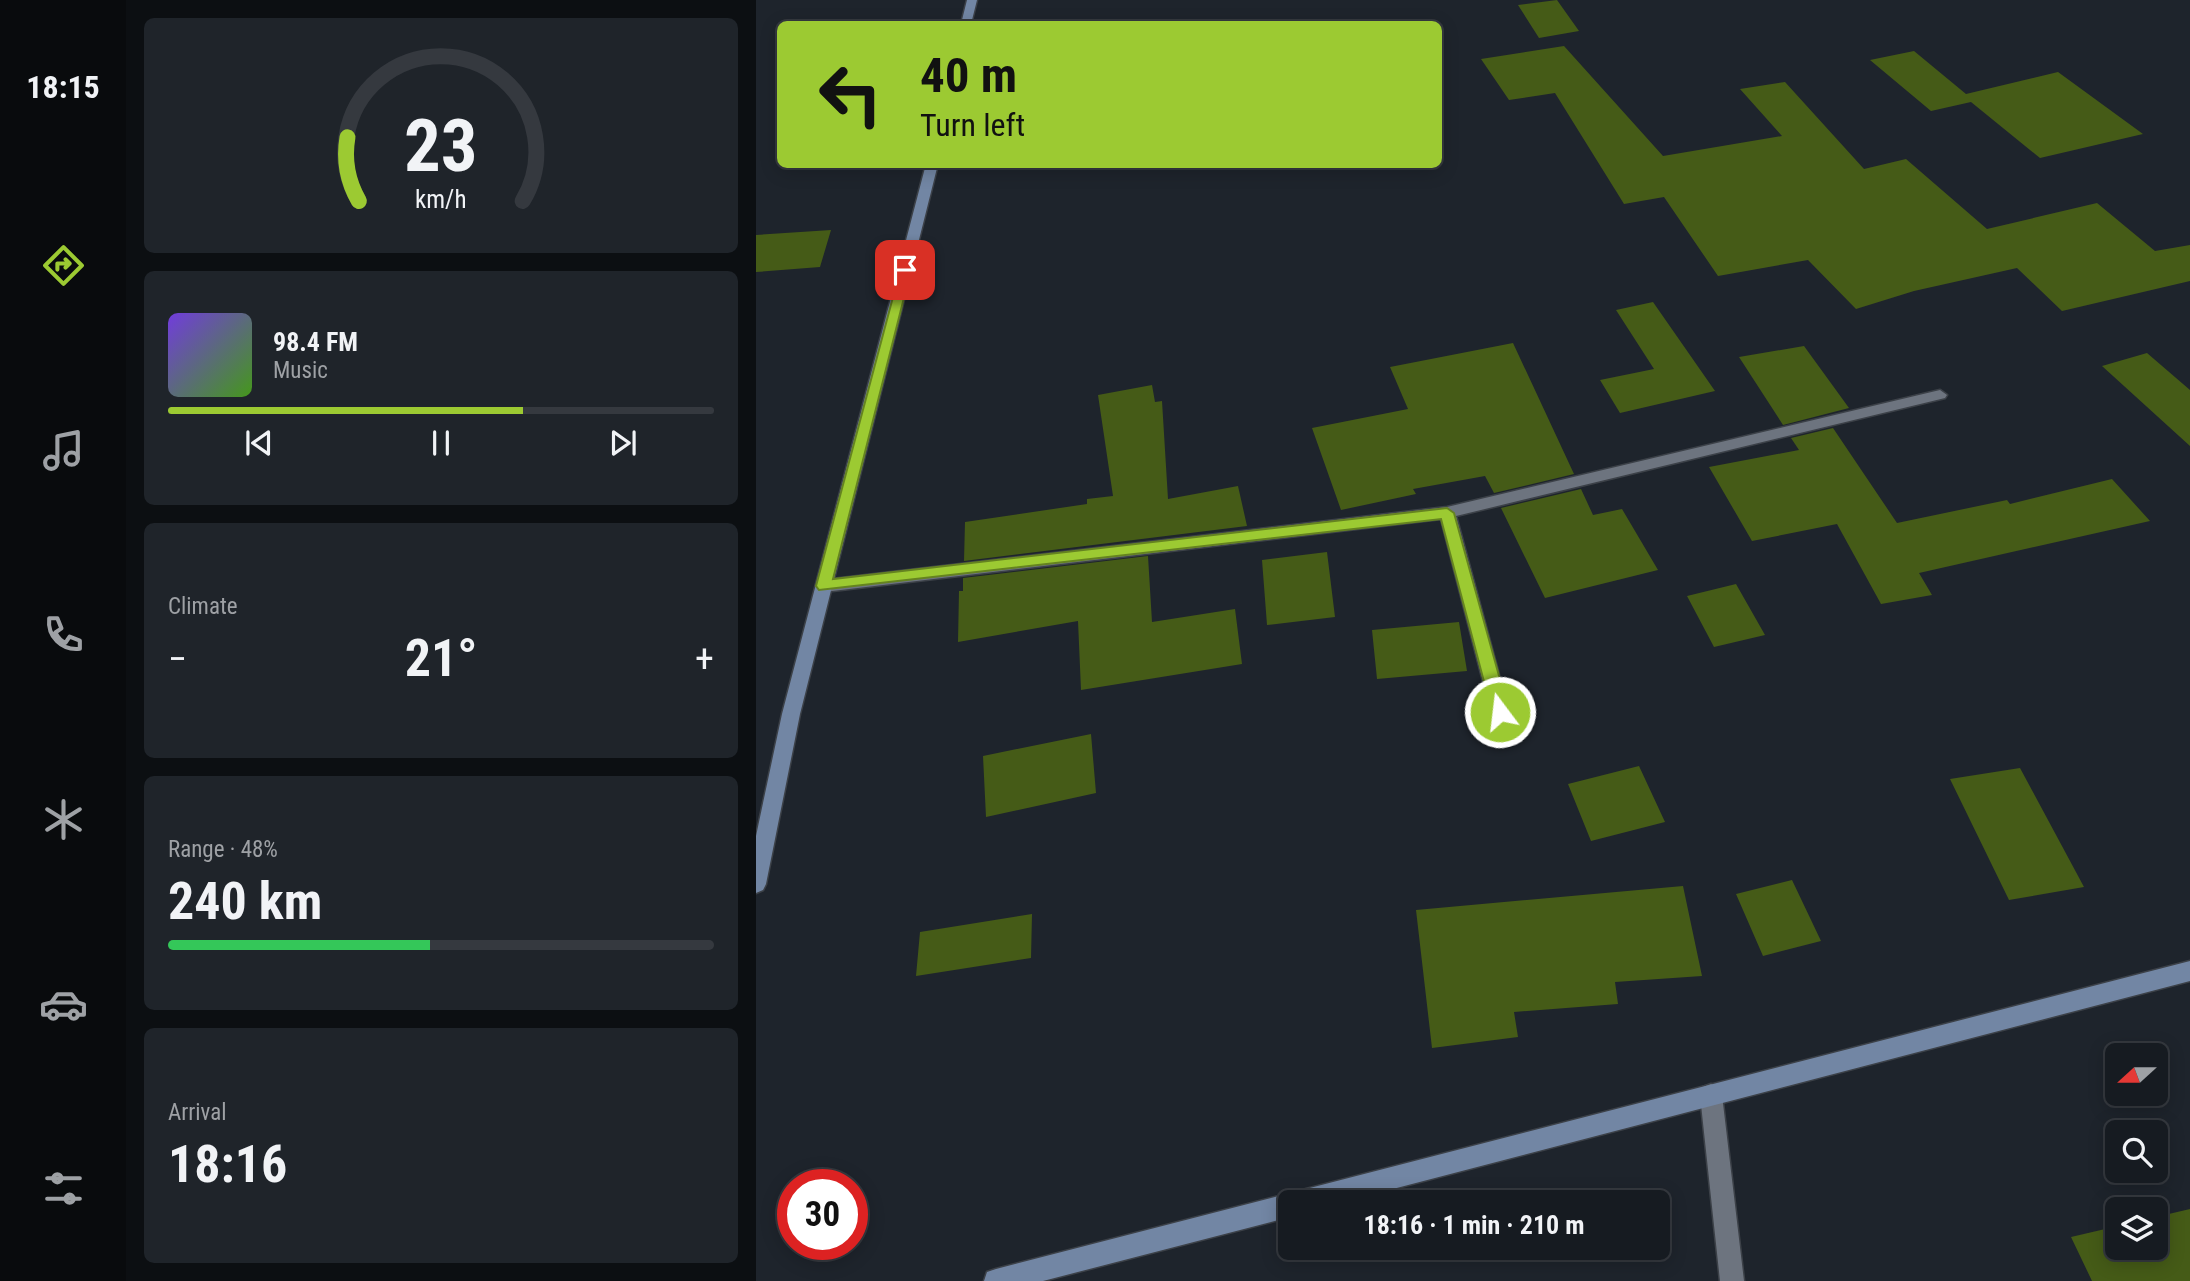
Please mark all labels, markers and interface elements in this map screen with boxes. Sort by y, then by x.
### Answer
text: 40 m [920,47,1017,104]
icon: left [805,49,896,140]
text: 18:15 [26,68,100,106]
text: 23 [404,104,478,190]
text: Turn left [920,106,1025,144]
text: km/h [415,185,467,214]
pin [875,240,935,300]
icon: directions [39,241,88,290]
icon: arrive [886,251,924,289]
text: 98.4 FM [273,327,358,357]
text: Music [273,357,328,384]
icon: previous [240,424,278,462]
icon: pause [422,424,460,462]
icon: next [604,424,642,462]
icon: music [39,426,88,475]
text: Climate [168,593,238,620]
icon: phone [39,610,88,659]
text: 21° [405,628,477,689]
text: − [168,637,187,681]
text: + [695,637,714,681]
position arrow [1463,675,1537,749]
icon: climate [39,795,88,844]
text: Range · 48% [168,836,278,863]
text: 240 km [168,871,322,932]
icon: car [39,980,88,1029]
north arrow [2105,1043,2168,1106]
map controls [2105,1043,2168,1260]
text: Arrival [168,1099,227,1126]
button: search [2105,1120,2168,1183]
text: 18:16 [168,1134,287,1195]
icon: filters [39,1164,88,1213]
speed limit sign: 30 [777,1169,868,1260]
button: layers [2105,1197,2168,1260]
text: 18:16 · 1 min · 210 m [1364,1210,1584,1240]

